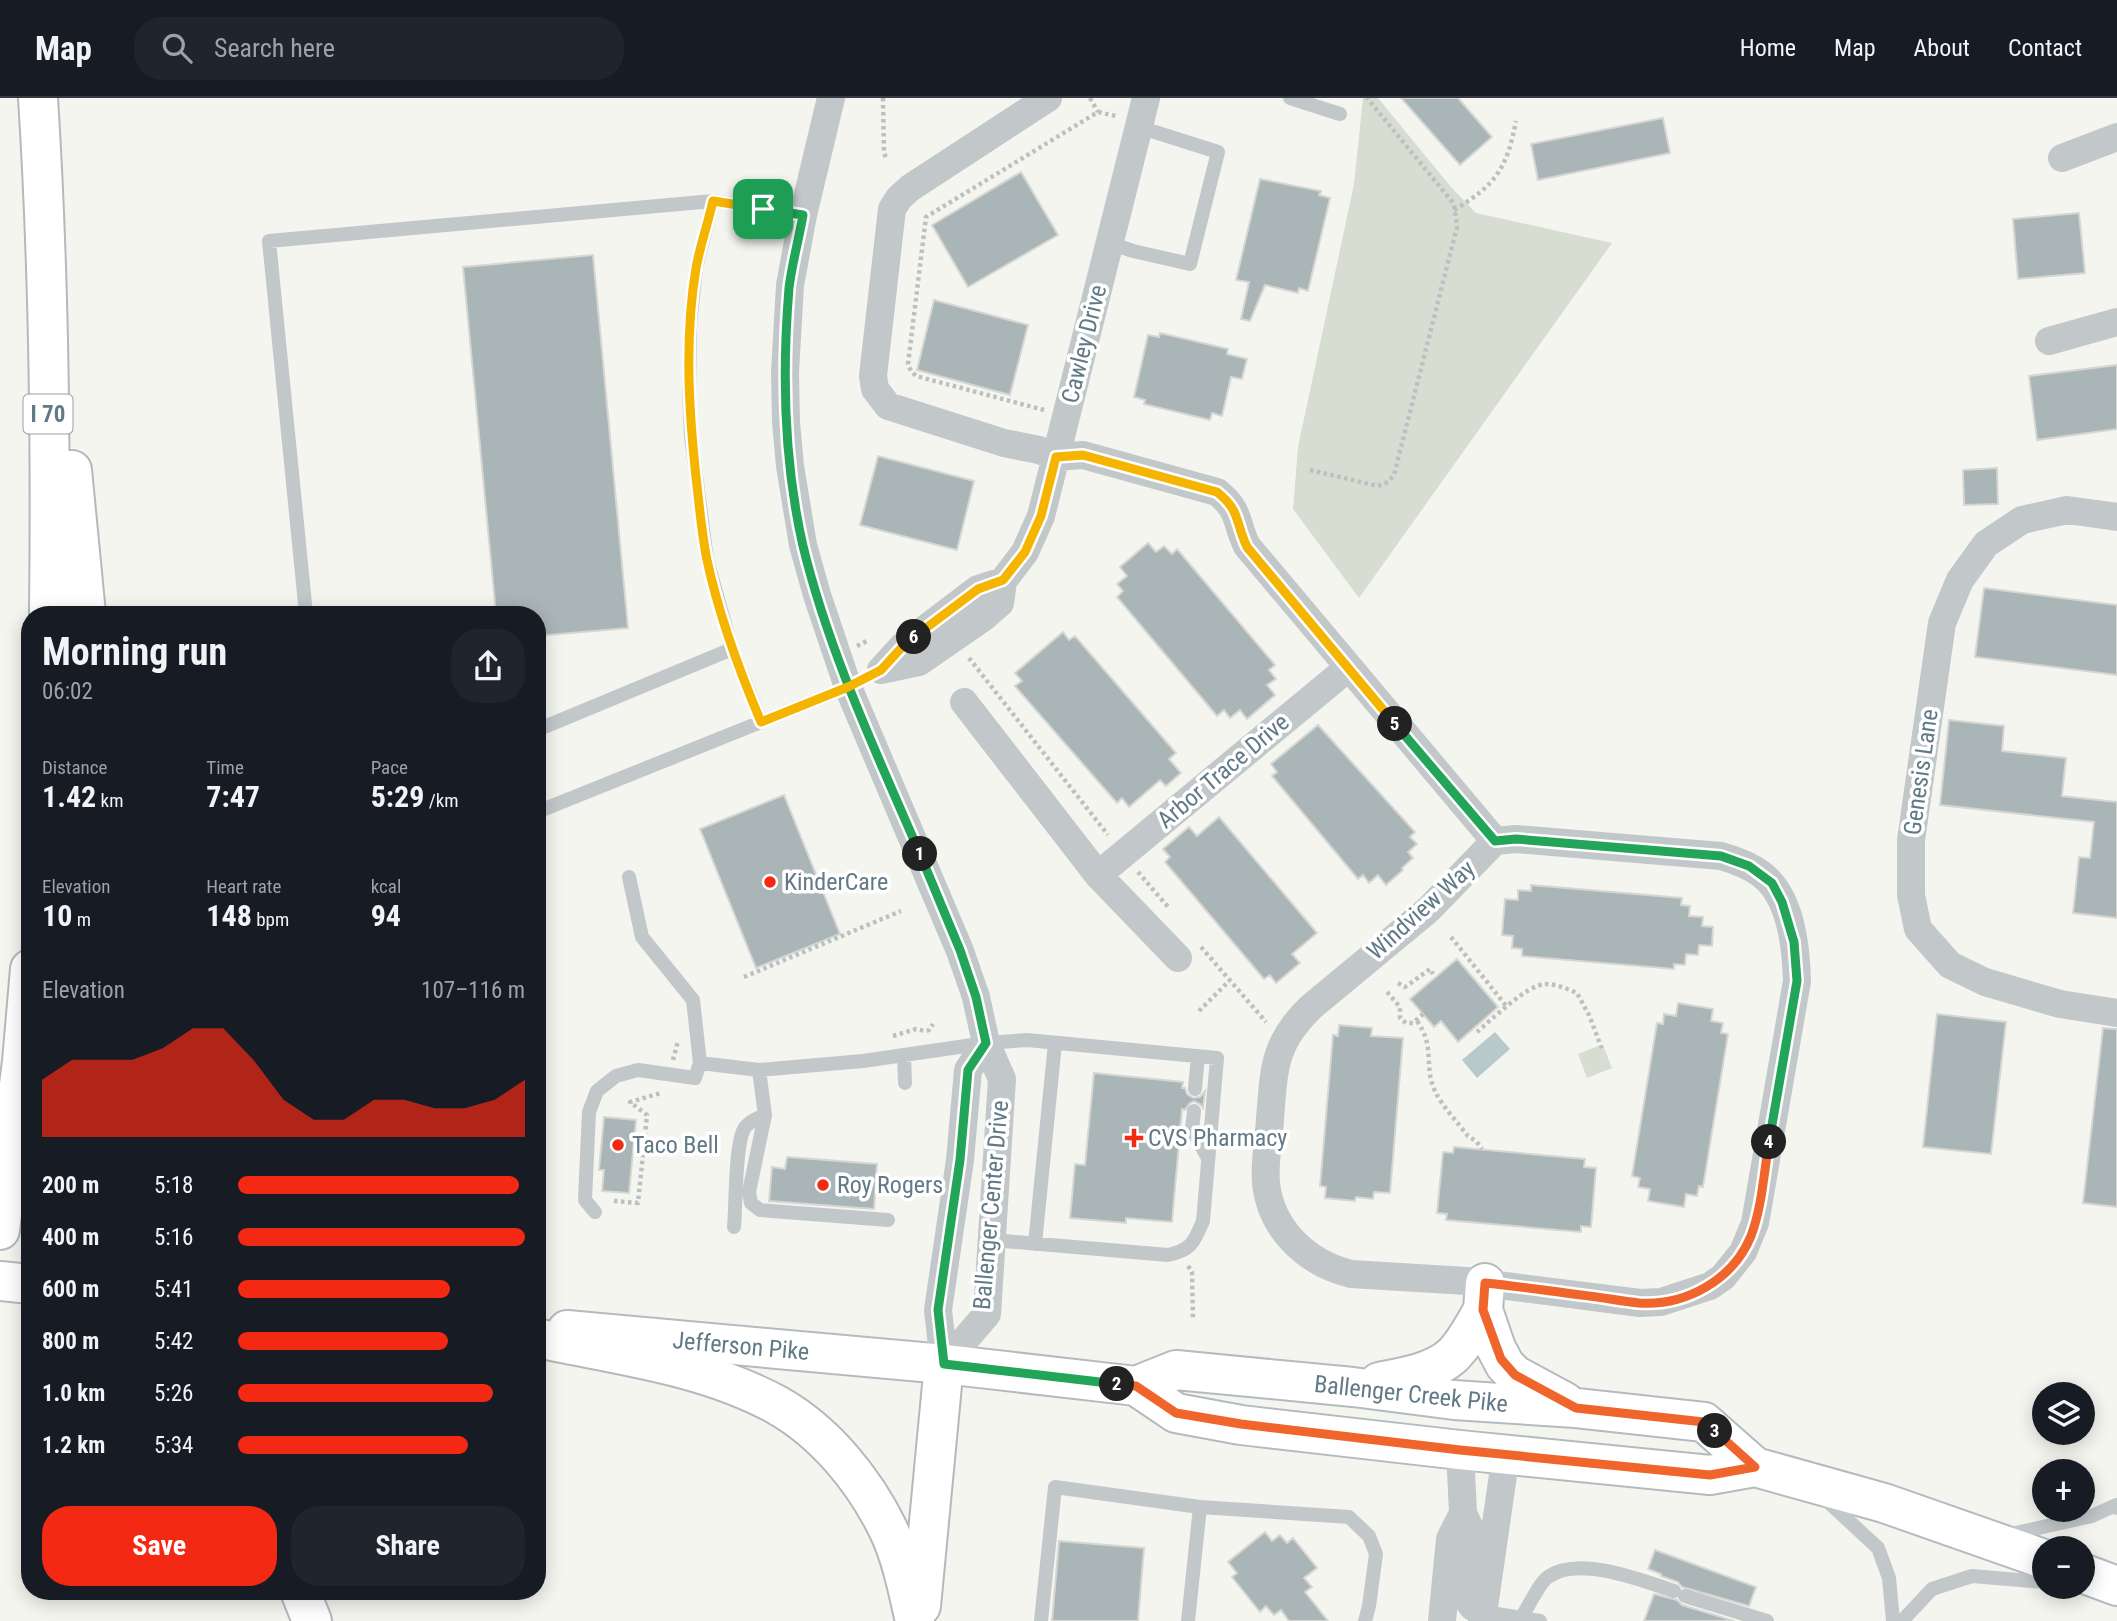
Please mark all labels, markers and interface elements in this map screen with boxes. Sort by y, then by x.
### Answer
search box [134,17,624,80]
text: Map [35,29,92,68]
icon: search [158,29,196,67]
text: Search here [214,33,335,63]
text: Home [1740,34,1796,62]
text: Map [1834,34,1876,62]
text: About [1914,34,1970,62]
text: Contact [2008,34,2082,62]
pin [733,179,793,239]
icon: arrive [744,190,782,228]
street label: Cawley Drive [1056,282,1112,406]
road number: I 70 [23,394,72,434]
pin: 6 [897,620,932,654]
text: 6 [909,625,918,648]
button: share [451,629,525,703]
text: Morning run [42,630,227,674]
text: 06:02 [42,678,93,705]
pin: 5 [1378,706,1412,742]
street label: Genesis Lane [1898,707,1944,837]
street label: Arbor Trace Drive [1152,708,1294,834]
text: 5 [1390,712,1399,735]
text: Distance [42,756,107,779]
text: Time [206,756,244,779]
text: Pace [371,756,408,779]
text: 1.42 [42,779,96,814]
text: 7:47 [206,779,260,814]
text: 5:29 [371,779,424,814]
text: km [96,789,123,812]
text: /km [424,789,459,812]
pin: 1 [902,836,937,872]
text: 1 [915,842,924,865]
street label: Windview Way [1362,855,1480,965]
place label: KinderCare [784,868,888,896]
marker: KinderCare [762,874,778,890]
text: Elevation [42,875,110,898]
text: Heart rate [206,875,281,898]
text: kcal [371,875,401,898]
text: 10 [42,898,72,933]
text: 148 [206,898,252,933]
text: 94 [371,898,401,933]
text: m [72,908,91,931]
text: bpm [252,908,289,931]
text: Elevation [42,977,125,1004]
text: 107–116 m [421,977,525,1004]
street label: Ballenger Center Drive [968,1099,1014,1311]
place label: CVS Pharmacy [1148,1124,1287,1152]
pin: 4 [1752,1124,1786,1160]
marker: CVS Pharmacy [1126,1130,1142,1146]
text: 4 [1764,1130,1773,1153]
place label: Taco Bell [632,1131,719,1159]
marker: Taco Bell [610,1137,626,1153]
place label: Roy Rogers [837,1171,943,1199]
text: 200 m [42,1172,99,1199]
text: 5:18 [154,1172,193,1199]
marker: Roy Rogers [815,1177,831,1193]
text: 400 m [42,1224,99,1251]
text: 5:16 [154,1224,193,1251]
text: 600 m [42,1276,99,1303]
text: 5:41 [154,1276,193,1303]
street label: Jefferson Pike [671,1326,811,1366]
text: 800 m [42,1328,99,1355]
text: 5:42 [154,1328,193,1355]
pin: 2 [1100,1366,1134,1402]
street label: Ballenger Creek Pike [1313,1370,1509,1418]
text: 2 [1112,1372,1121,1395]
text: 1.0 km [42,1380,105,1407]
text: 5:26 [154,1380,193,1407]
map controls [2032,1382,2095,1599]
button: layers [2032,1382,2095,1445]
pin: 3 [1698,1414,1732,1448]
text: 3 [1710,1419,1719,1442]
text: 1.2 km [42,1432,105,1459]
text: 5:34 [154,1432,193,1459]
button: + [2032,1459,2095,1522]
button: Save [42,1506,277,1586]
button: Share [291,1506,525,1586]
button: − [2032,1536,2095,1599]

